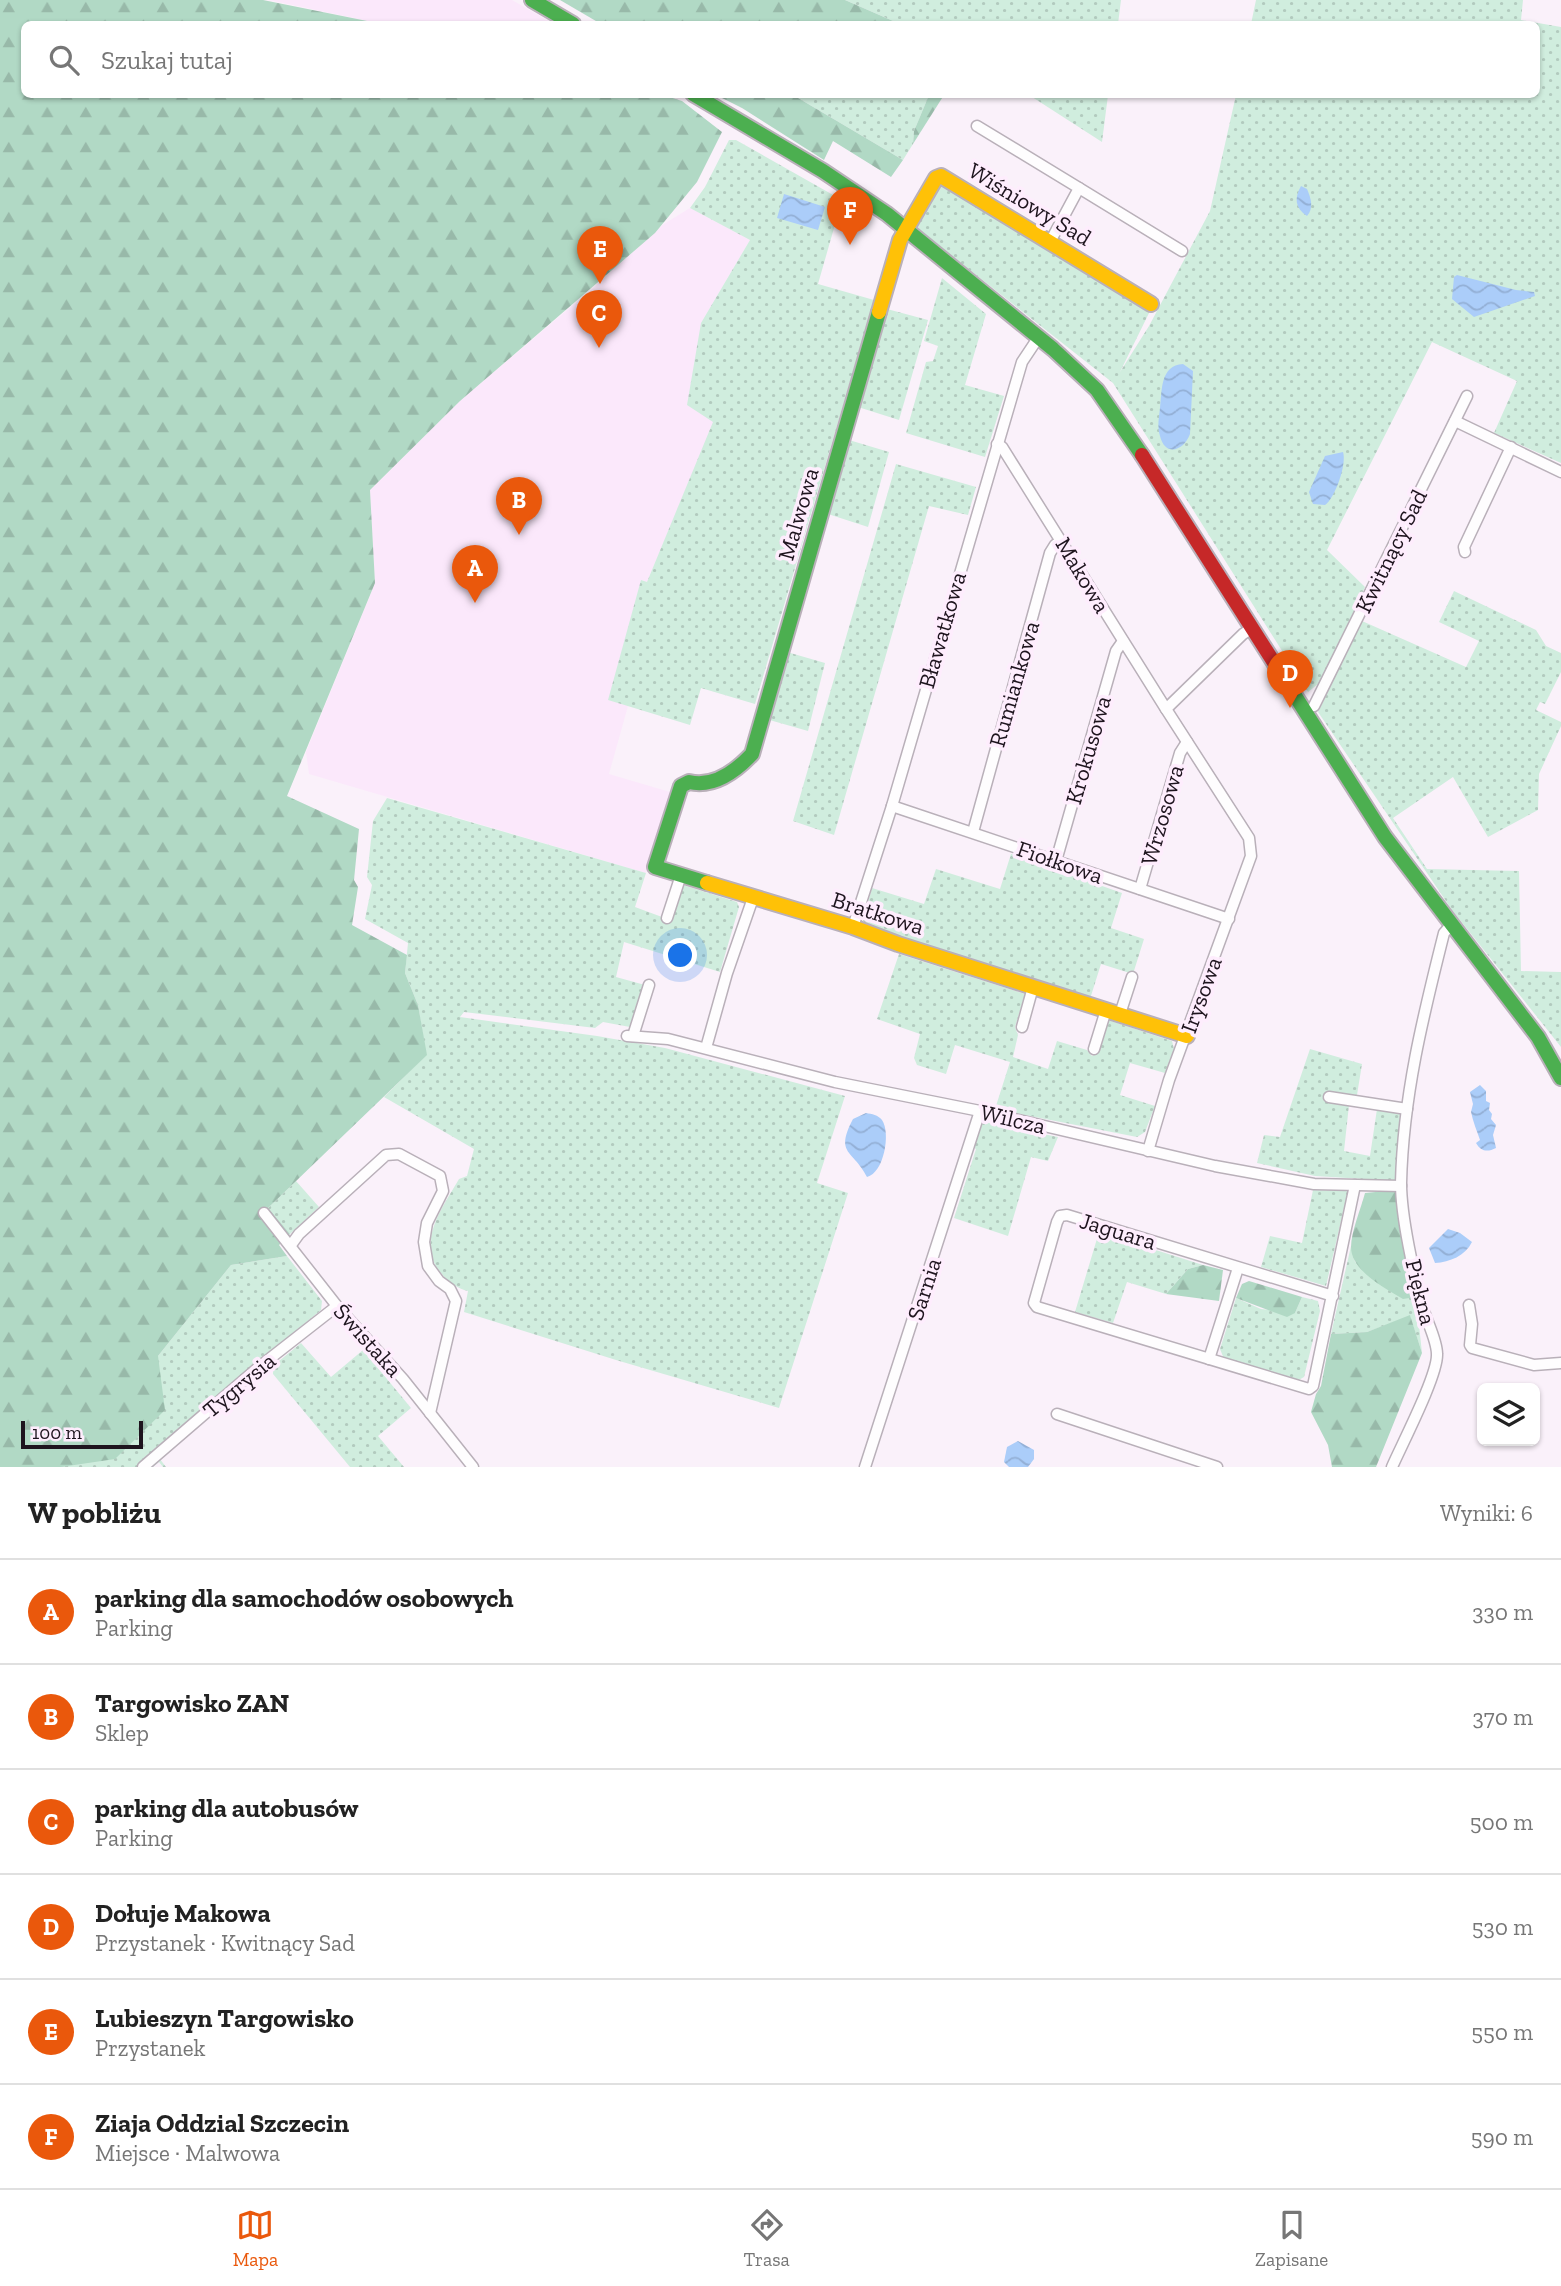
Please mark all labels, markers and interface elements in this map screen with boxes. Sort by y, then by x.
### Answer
search box [21,21,1540,98]
icon: search [45,41,83,79]
text: Szukaj tutaj [101,44,233,76]
street label: Wiśniowy Sad [963,156,1097,252]
pin: F [827,187,873,245]
pin: E [577,226,623,284]
pin: C [576,290,622,348]
street label: Malwowa [771,465,825,563]
pin: B [496,477,542,535]
street label: Kwitnący Sad [1349,484,1433,617]
street label: Makowa [1050,532,1116,618]
pin: A [452,545,498,603]
street label: Bławatkowa [912,569,972,691]
street label: Rumiankowa [983,618,1045,750]
pin: D [1267,650,1313,708]
street label: Krokusowa [1059,693,1117,807]
street label: Wrzosowa [1134,762,1190,868]
street label: Fiołkowa [1013,834,1107,890]
street label: Bratkowa [828,885,928,941]
your location [663,938,697,972]
street label: Irysowa [1174,953,1228,1037]
street label: Wilcza [978,1098,1048,1140]
street label: Jaguara [1076,1206,1160,1256]
street label: Sarnia [901,1254,947,1324]
street label: Piękna [1399,1256,1443,1328]
street label: Świstaka [328,1298,408,1382]
street label: Tygrysia [197,1346,281,1424]
map controls [1477,1383,1540,1446]
button: layers [1477,1383,1540,1446]
scale bar [21,1418,144,1450]
text: 100 m [32,1421,82,1444]
text: W pobliżu [28,1495,161,1531]
text: Wyniki: 6 [1440,1499,1533,1527]
text: parking dla samochodów osobowych [95,1582,514,1614]
text: A [43,1598,59,1626]
text: 330 m [1472,1598,1533,1626]
text: Parking [95,1614,173,1642]
text: Targowisko ZAN [95,1687,289,1719]
text: B [44,1703,58,1731]
text: 370 m [1473,1703,1533,1731]
text: Sklep [95,1719,149,1747]
text: parking dla autobusów [95,1792,359,1824]
text: C [44,1808,58,1836]
text: 500 m [1470,1808,1533,1836]
text: Parking [95,1824,173,1852]
text: Dołuje Makowa [95,1897,271,1929]
text: D [43,1913,59,1941]
text: 530 m [1472,1913,1533,1941]
text: Przystanek · Kwitnący Sad [95,1929,355,1957]
text: Lubieszyn Targowisko [95,2002,354,2034]
text: E [44,2018,58,2046]
text: 550 m [1471,2018,1533,2046]
text: Przystanek [95,2034,206,2062]
text: Ziaja Oddzial Szczecin [95,2107,349,2139]
text: F [44,2123,58,2151]
text: 590 m [1471,2123,1533,2151]
text: Miejsce · Malwowa [95,2139,280,2167]
tab: Mapa [233,2206,278,2271]
tab: Trasa [743,2206,790,2271]
tab: Zapisane [1255,2206,1328,2271]

